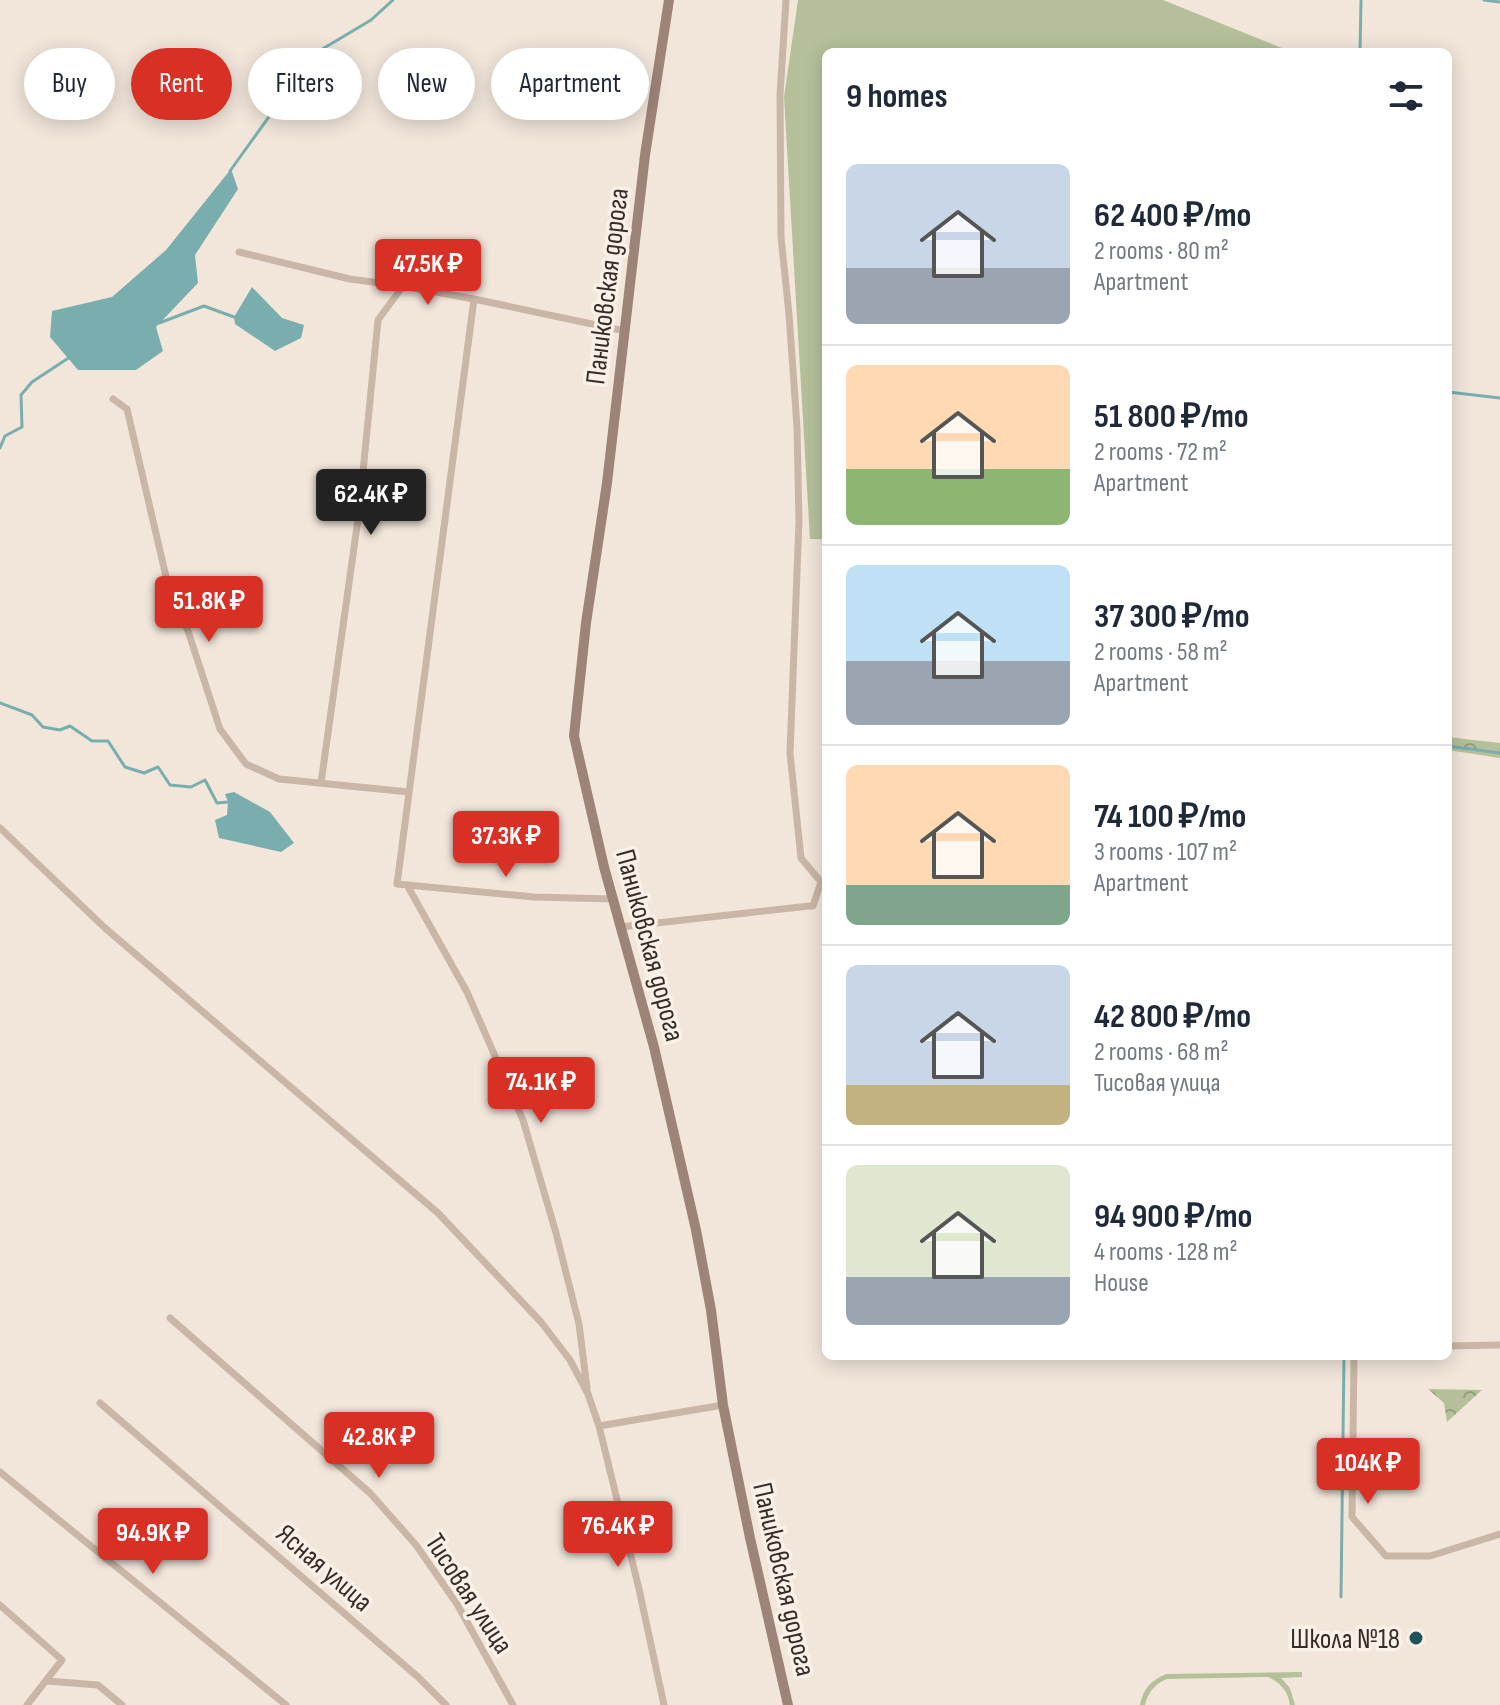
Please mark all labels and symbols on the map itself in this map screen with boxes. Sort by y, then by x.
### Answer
street label: Паниковская дорога [579,186,636,386]
pin: 47.5K ₽ [354,239,502,307]
pin: 62.4K ₽ [297,469,445,537]
pin: 51.8K ₽ [135,576,283,644]
pin: 37.3K ₽ [432,811,580,879]
street label: Паниковская дорога [608,846,691,1045]
pin: 74.1K ₽ [467,1057,615,1125]
pin: 42.8K ₽ [305,1412,453,1480]
pin: 104K ₽ [1303,1438,1433,1506]
street label: Паниковская дорога [745,1479,822,1679]
pin: 76.4K ₽ [544,1501,692,1569]
pin: 94.9K ₽ [79,1508,227,1576]
street label: Ясная улица [269,1517,379,1619]
street label: Тисовая улица [418,1528,520,1660]
place label: Школа №18 [1290,1623,1400,1656]
marker: Школа №18 [1407,1629,1425,1647]

